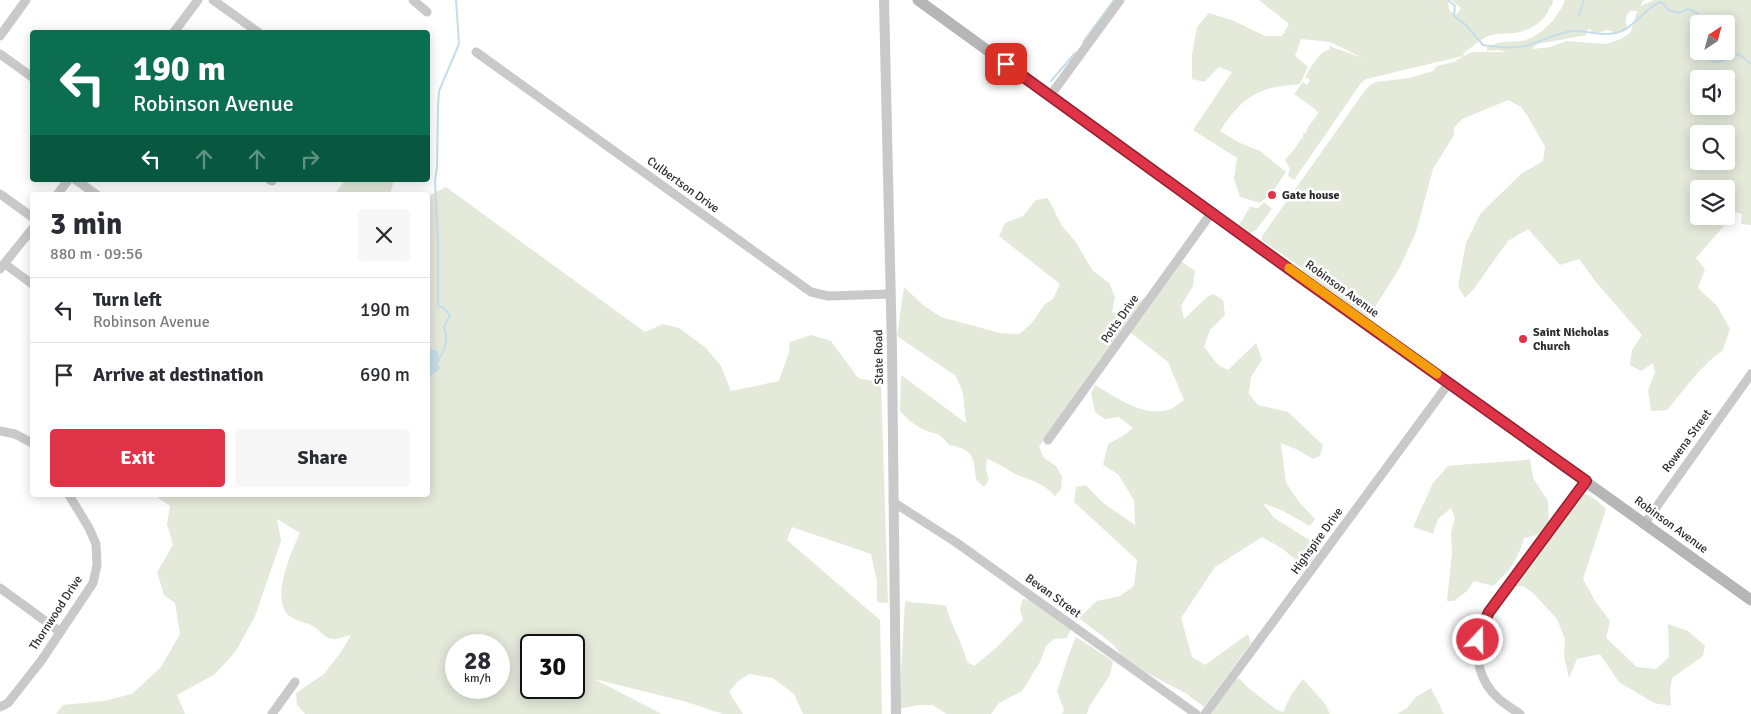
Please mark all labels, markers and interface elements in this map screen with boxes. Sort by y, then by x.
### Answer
north arrow [1690,15,1735,60]
map controls [1690,15,1735,225]
pin [985,43,1027,85]
text: 190 m [133,47,226,90]
icon: left [50,50,115,115]
icon: arrive [992,50,1020,78]
button: sound [1690,70,1735,115]
text: Robinson Avenue [133,90,294,117]
button: search [1690,125,1735,170]
icon: left [137,145,165,173]
icon: ahead [190,145,218,173]
icon: ahead [243,145,271,173]
icon: right [296,145,324,173]
street label: Culbertson Drive [644,154,722,216]
button: layers [1690,180,1735,225]
place label: Gate house [1282,188,1340,203]
marker: Gate house [1266,189,1278,201]
text: 3 min [50,206,122,243]
button: close [358,209,410,261]
text: 880 m · 09:56 [50,244,143,264]
street label: Robinson Avenue [1302,257,1382,321]
text: Turn left [93,288,162,312]
street label: Potts Drive [1098,292,1142,346]
icon: left [50,296,78,324]
text: 190 m [360,298,410,322]
text: Robinson Avenue [93,312,210,332]
place label: Saint Nicholas Church [1533,325,1610,354]
street label: State Road [871,329,887,385]
marker: Saint Nicholas Church [1517,333,1529,345]
icon: arrive [50,361,78,389]
text: Arrive at destination [93,363,264,387]
text: 690 m [360,363,410,387]
street label: Rowena Street [1659,407,1715,475]
button: Exit [50,429,225,487]
button: Share [235,429,410,487]
street label: Robinson Avenue [1631,493,1711,557]
street label: Highspire Drive [1288,505,1346,577]
street label: Bevan Street [1022,571,1084,621]
street label: Thornwood Drive [26,573,86,653]
position arrow [1451,613,1503,665]
speed limit sign: 30 [520,634,585,699]
text: 28 [464,645,491,676]
text: km/h [464,671,491,686]

